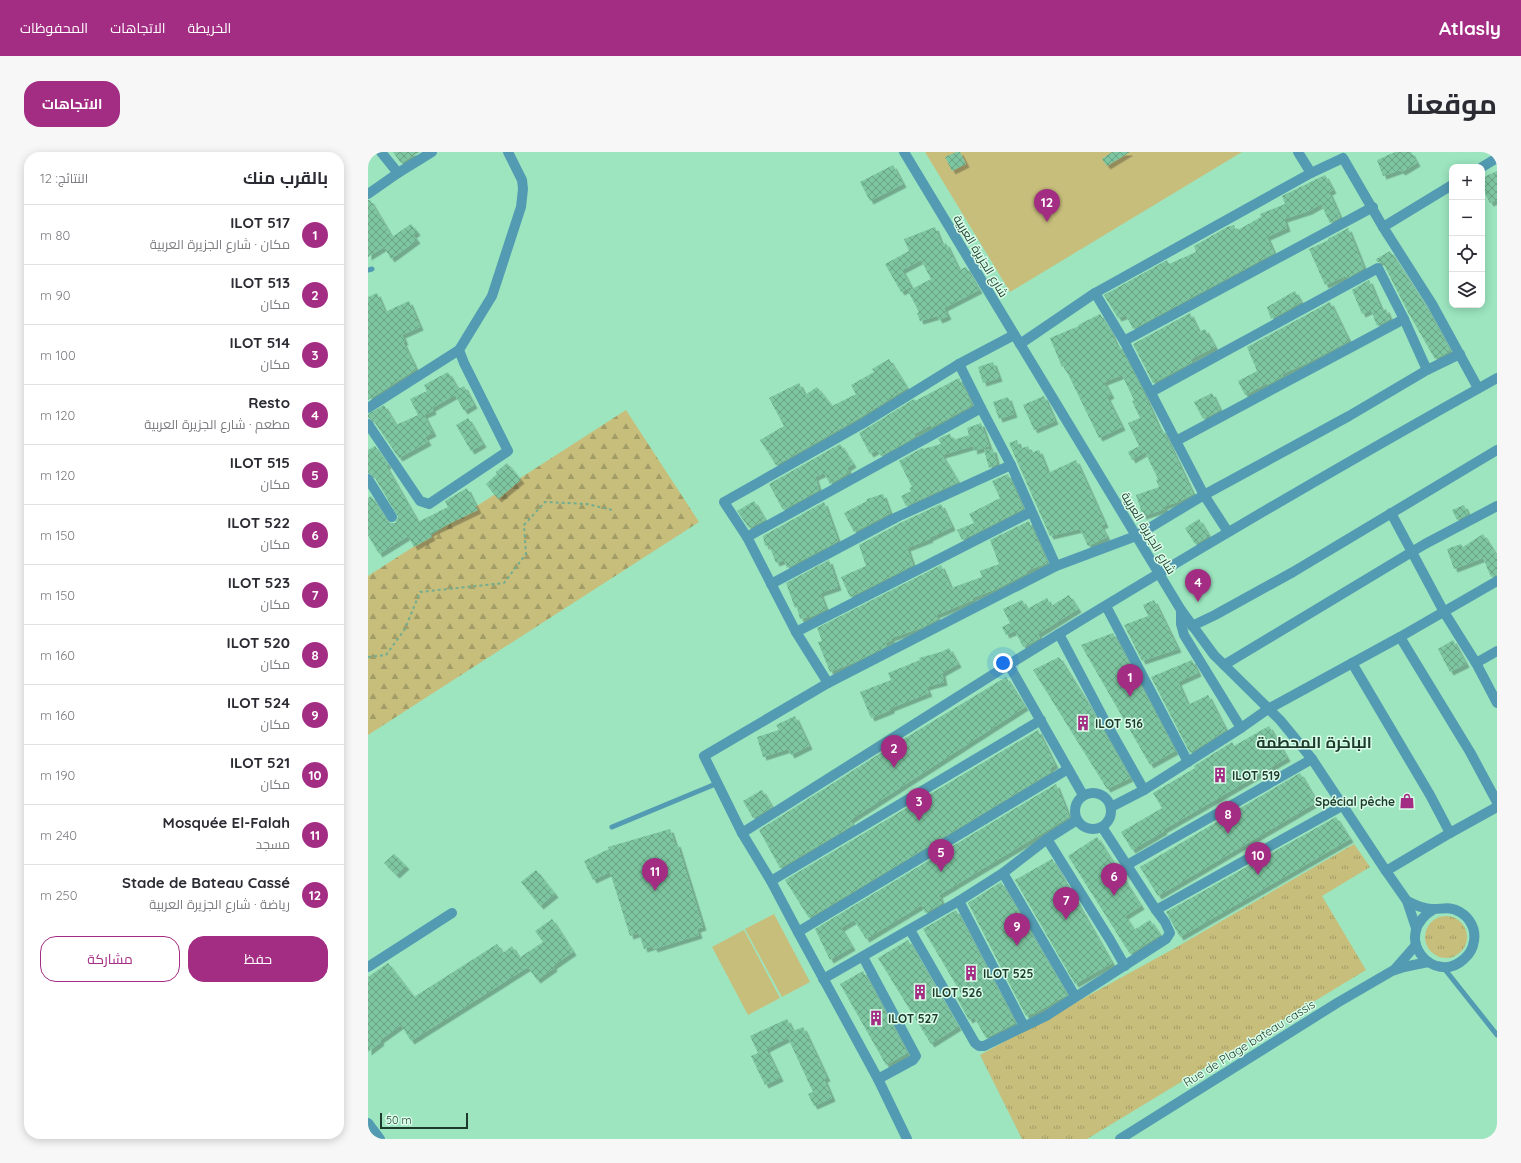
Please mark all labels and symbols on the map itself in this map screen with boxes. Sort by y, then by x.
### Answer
pin: 12 [1034,189,1060,222]
street label: شارع الجزيرة العربية [950,212,1012,300]
street label: شارع الجزيرة العربية [1118,489,1180,577]
pin: 4 [1185,569,1211,602]
your location [993,653,1013,673]
pin: 1 [1117,664,1143,697]
building icon: ILOT 516 [1074,714,1092,732]
place label: ILOT 516 [1095,716,1143,731]
district label: الباخرة المحطمة [1256,732,1372,752]
pin: 2 [881,735,907,768]
building icon: ILOT 519 [1211,766,1229,784]
place label: ILOT 519 [1232,768,1280,783]
pin: 3 [906,788,932,821]
shop icon: Spécial pêche [1398,792,1416,810]
place label: Spécial pêche [1315,794,1395,809]
pin: 8 [1215,801,1241,834]
pin: 5 [928,839,954,872]
pin: 10 [1245,842,1271,875]
pin: 11 [642,858,668,891]
pin: 6 [1101,863,1127,896]
pin: 7 [1053,887,1079,920]
pin: 9 [1004,913,1030,946]
building icon: ILOT 525 [962,964,980,982]
place label: ILOT 525 [983,966,1033,981]
building icon: ILOT 526 [911,983,929,1001]
place label: ILOT 526 [932,985,982,1000]
street label: Rue de Plage bateau cassis [1180,996,1318,1090]
building icon: ILOT 527 [867,1009,885,1027]
place label: ILOT 527 [888,1011,938,1026]
scale bar [380,1111,468,1130]

